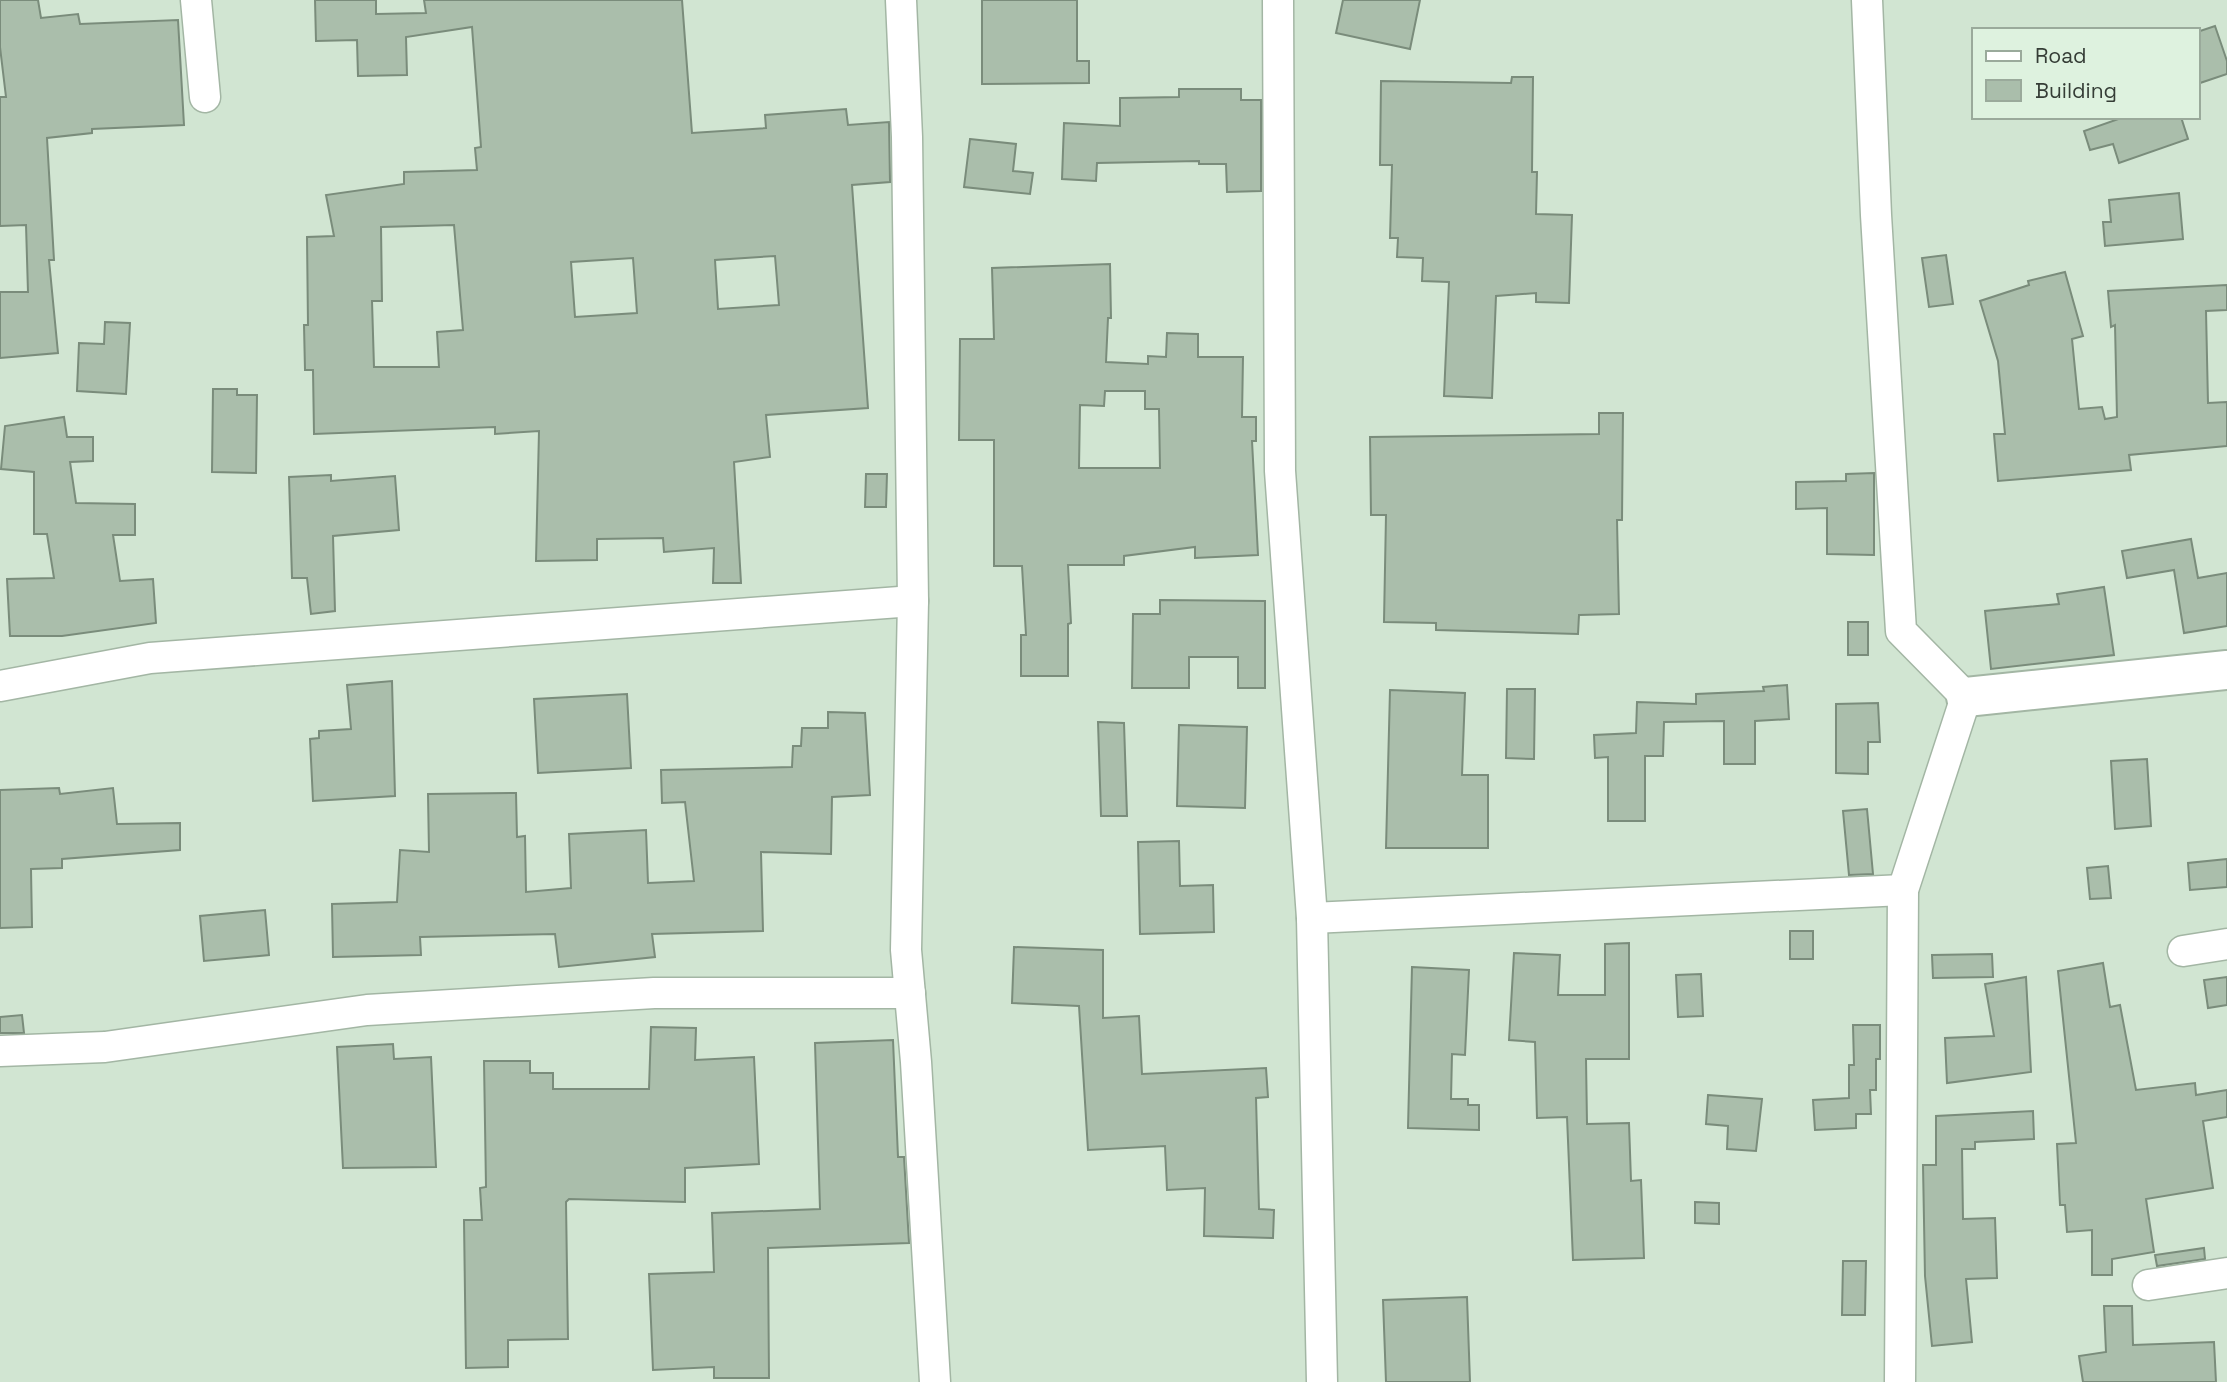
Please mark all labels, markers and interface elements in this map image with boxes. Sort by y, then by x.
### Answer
legend [1972,28,2199,119]
text: Road [2035,42,2087,69]
text: Building [2035,77,2117,104]

